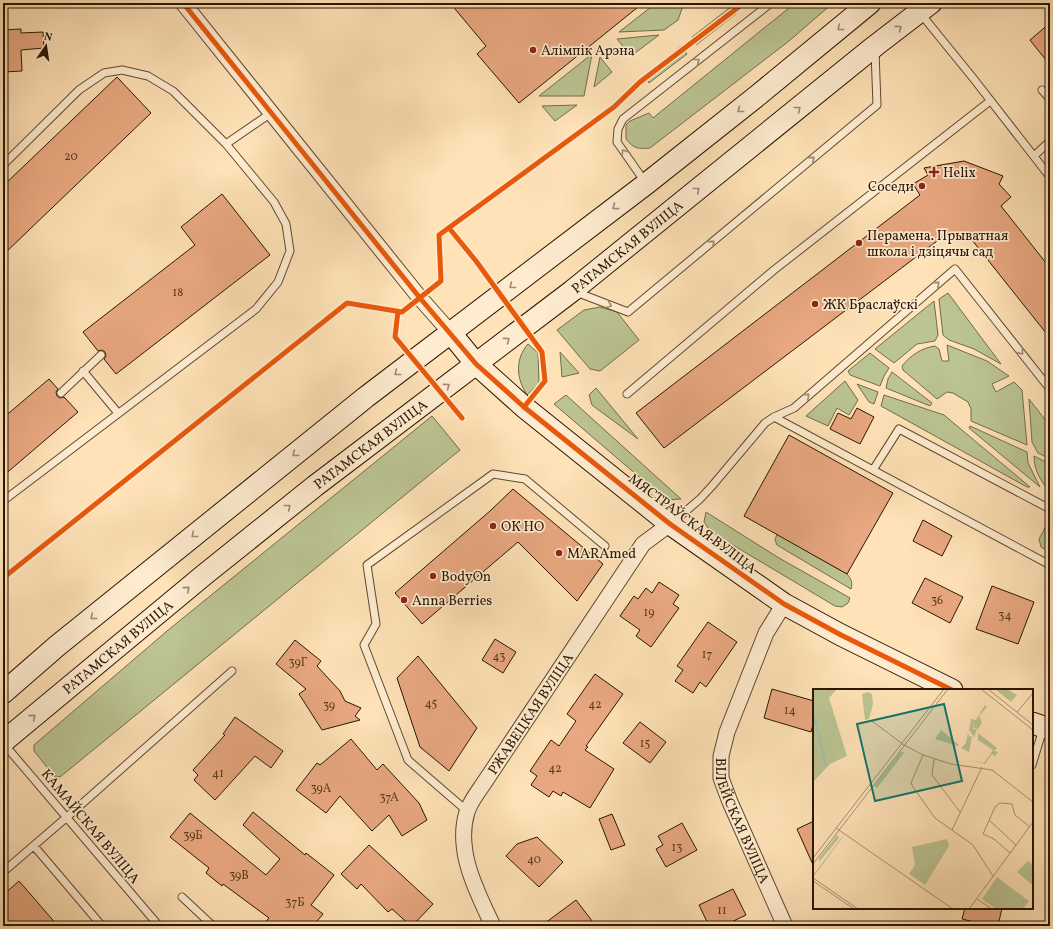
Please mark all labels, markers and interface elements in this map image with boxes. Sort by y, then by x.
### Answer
one-way arrow [838,23,845,30]
one-way arrow [895,25,902,32]
north arrow [26,26,66,66]
text: N [42,30,53,46]
place label: Алімпік Арэна [541,42,635,61]
marker: Алімпік Арэна [528,45,538,55]
one-way arrow [692,59,699,66]
one-way arrow [737,105,744,112]
one-way arrow [793,106,800,113]
house number: 20 [64,149,78,165]
one-way arrow [622,149,629,156]
one-way arrow [807,157,814,164]
place label: Helix [943,164,976,183]
marker: Helix [928,166,940,178]
place label: Соседи [868,178,914,197]
marker: Соседи [917,181,927,191]
one-way arrow [692,188,699,195]
street label: РАТАМСКАЯ ВУЛІЦА [568,197,688,299]
one-way arrow [613,202,620,209]
place label: Перамена. Прыватная школа і дзіцячы сад [867,227,1008,262]
marker: Перамена. Прыватная школа і дзіцячы сад [854,238,864,248]
one-way arrow [707,240,715,247]
one-way arrow [509,281,516,288]
one-way arrow [932,281,940,288]
house number: 18 [173,285,183,301]
place label: ЖК Браслаўскі [823,296,918,315]
marker: ЖК Браслаўскі [810,299,820,309]
one-way arrow [605,300,612,308]
one-way arrow [502,338,509,345]
one-way arrow [1017,348,1024,355]
one-way arrow [395,368,402,375]
one-way arrow [442,384,449,391]
one-way arrow [802,394,810,401]
street label: РАТАМСКАЯ ВУЛІЦА [310,396,432,495]
one-way arrow [293,449,300,456]
street label: МЯСТРАЎСКАЯ ВУЛІЦА [624,469,761,579]
one-way arrow [284,505,291,512]
place label: ОК НО [501,518,544,537]
marker: ОК НО [488,521,498,531]
one-way arrow [192,531,199,538]
place label: MARAmed [567,545,636,564]
marker: MARAmed [554,548,564,558]
place label: BodyOn [441,568,491,587]
marker: BodyOn [428,571,438,581]
one-way arrow [183,587,190,594]
place label: Anna Berries [412,592,492,611]
house number: 36 [931,593,943,609]
marker: Anna Berries [399,595,409,605]
street label: РАТАМСКАЯ ВУЛІЦА [59,596,178,699]
house number: 19 [644,605,654,621]
house number: 34 [998,608,1012,624]
one-way arrow [90,612,97,619]
house number: 17 [702,647,712,663]
house number: 43 [493,649,505,665]
street label: РЖАВЕЦКАЯ ВУЛІЦА [484,650,579,779]
house number: 39Г [289,655,308,671]
inset map [813,689,1033,909]
house number: 45 [425,696,438,712]
house number: 42 [588,697,602,713]
house number: 39 [323,698,335,714]
house number: 14 [784,703,796,719]
one-way arrow [28,714,36,721]
house number: 15 [640,736,650,752]
street label: ВІЛЕЙСКАЯ ВУЛІЦА [710,758,773,887]
house number: 42 [548,761,562,777]
street label: КАМАЙСКАЯ ВУЛІЦА [36,765,144,889]
house number: 41 [212,766,224,782]
house number: 39А [311,781,332,797]
house number: 37А [379,790,399,806]
house number: 39Б [183,828,203,844]
house number: 13 [672,840,682,856]
house number: 40 [527,852,541,868]
house number: 39В [229,868,249,884]
house number: 37Б [285,895,305,911]
house number: 11 [717,903,727,919]

